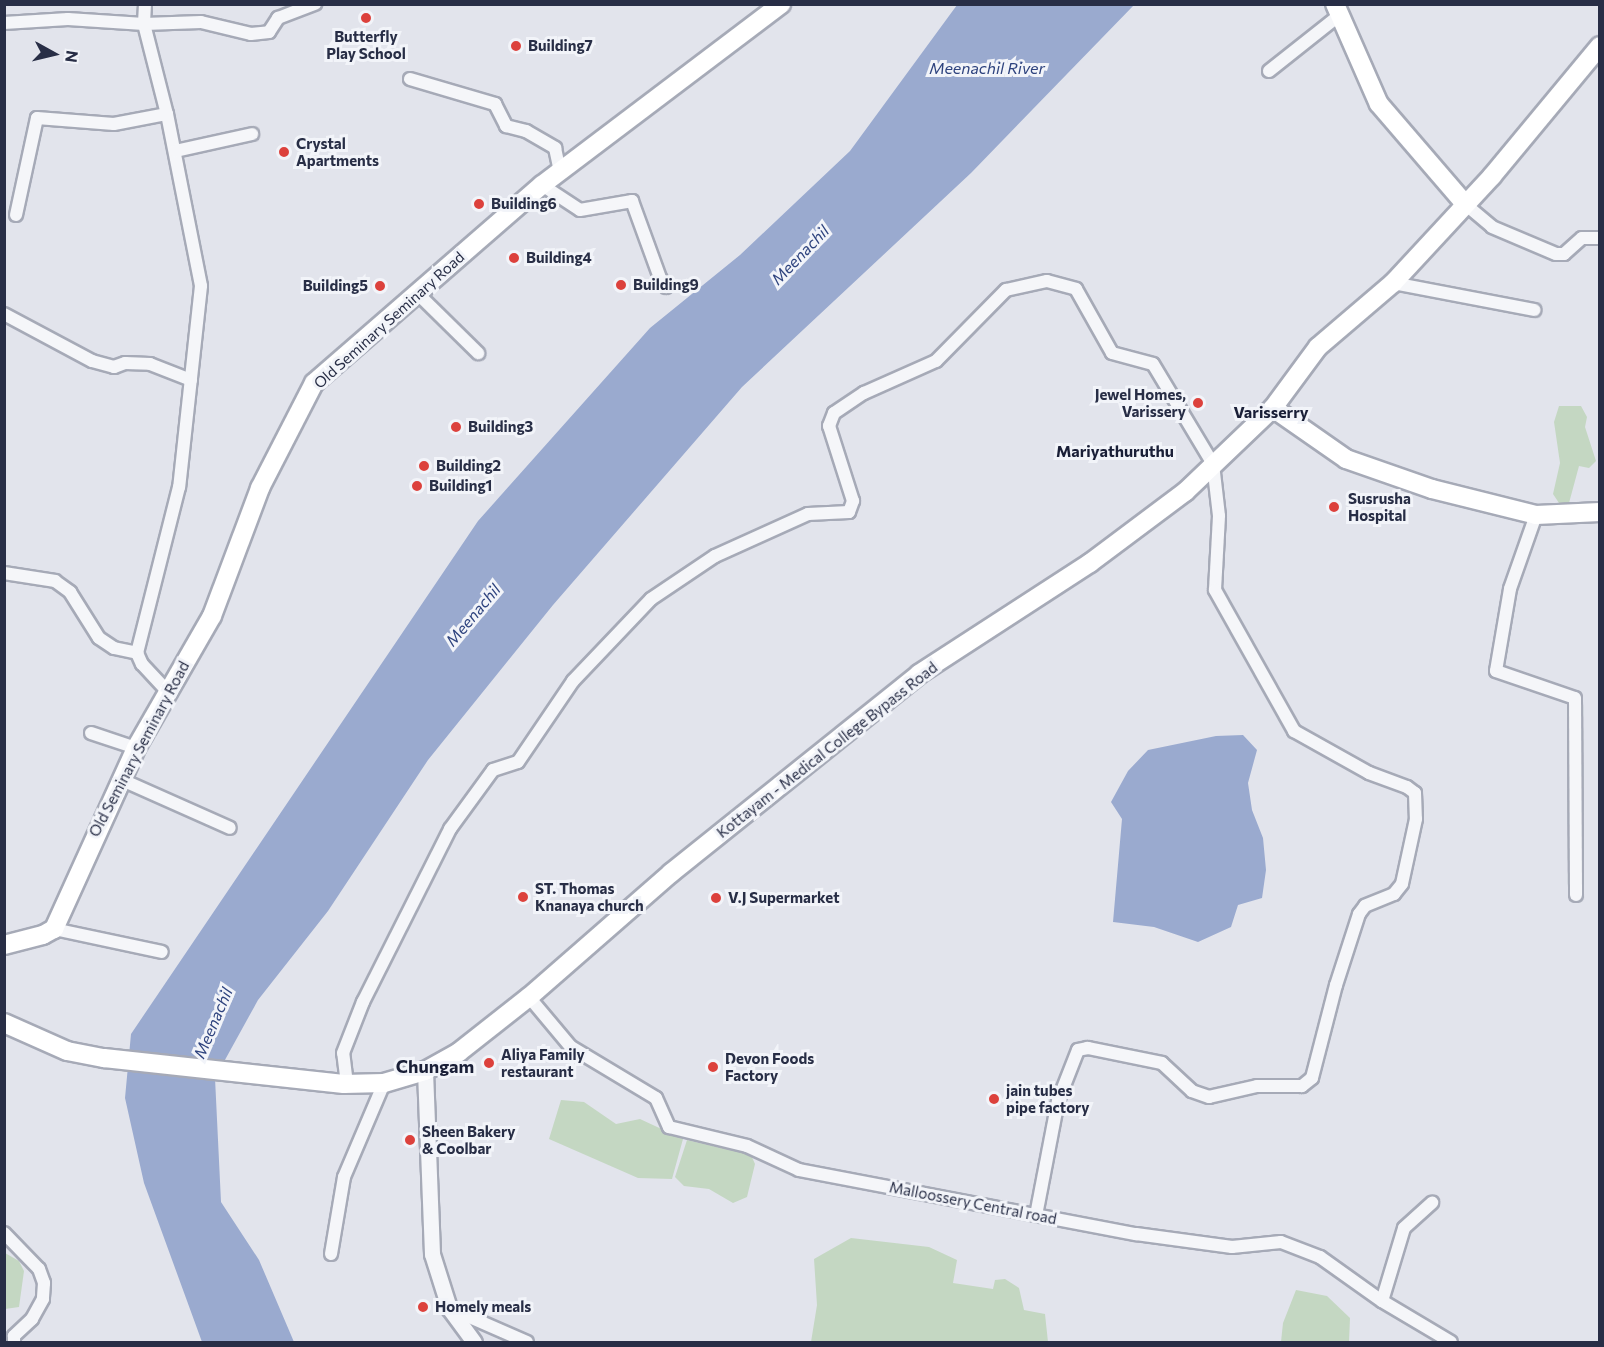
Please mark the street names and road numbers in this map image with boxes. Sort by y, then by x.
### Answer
street label: Old Seminary Seminary Road [310,248,468,392]
street label: Old Seminary Seminary Road [85,658,193,840]
street label: Kottayam - Medical College Bypass Road [713,658,941,842]
street label: Malloossery Central road [888,1178,1058,1228]

